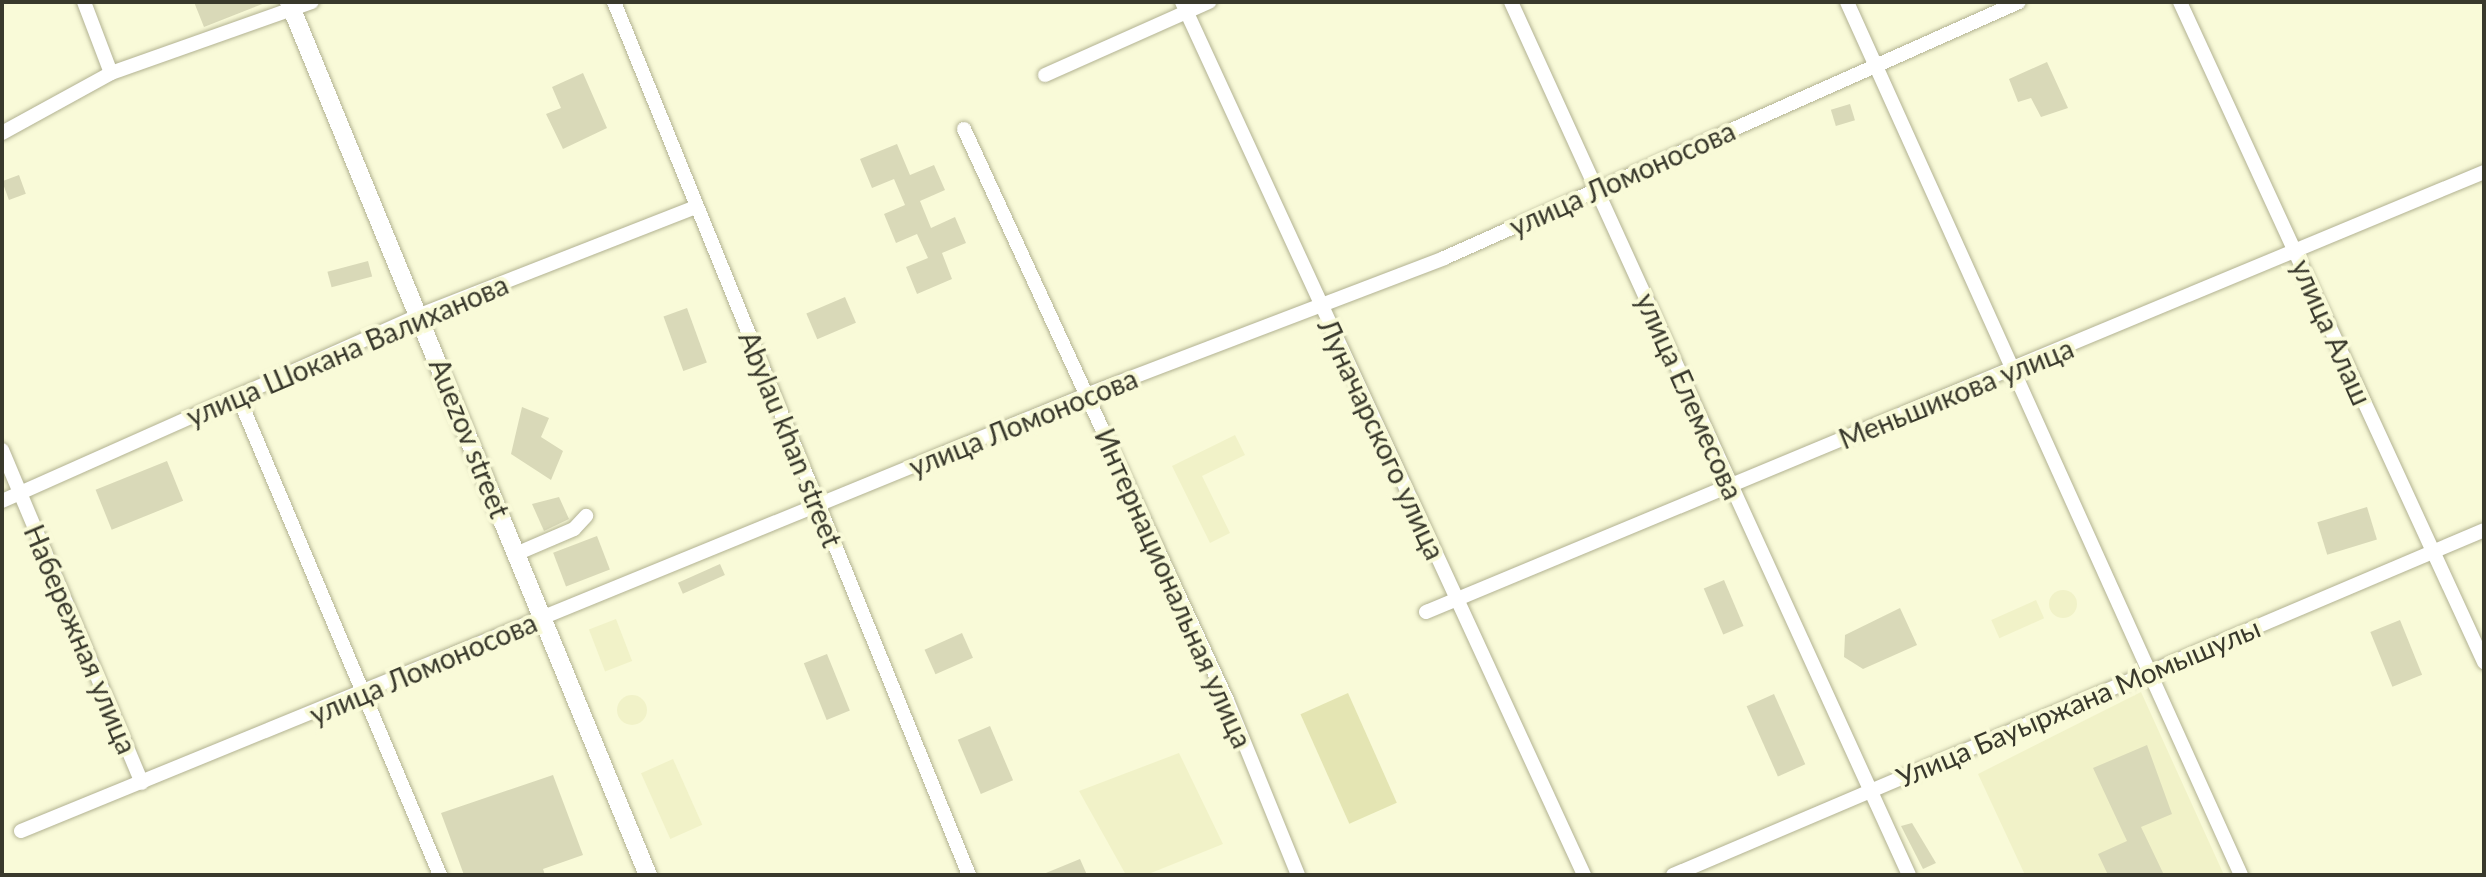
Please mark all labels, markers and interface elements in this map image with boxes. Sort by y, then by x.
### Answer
street label: улица Ломоносова [1504,113,1740,243]
street label: улица Алаш [2285,254,2379,410]
street label: улица Шокана Валиханова [181,267,513,433]
street label: улица Елемесова [1629,288,1751,504]
street label: Луначарского улица [1311,313,1453,565]
street label: Abylau khan street [732,326,850,552]
street label: Меньшикова улица [1834,331,2078,455]
street label: Auezov street [423,353,517,523]
street label: улица Ломоносова [904,361,1142,483]
street label: Интернациональная улица [1088,423,1260,753]
street label: Набережная улица [18,519,144,759]
street label: улица Ломоносова [304,605,542,731]
street label: Улица Бауыржана Момышулы [1891,610,2265,794]

